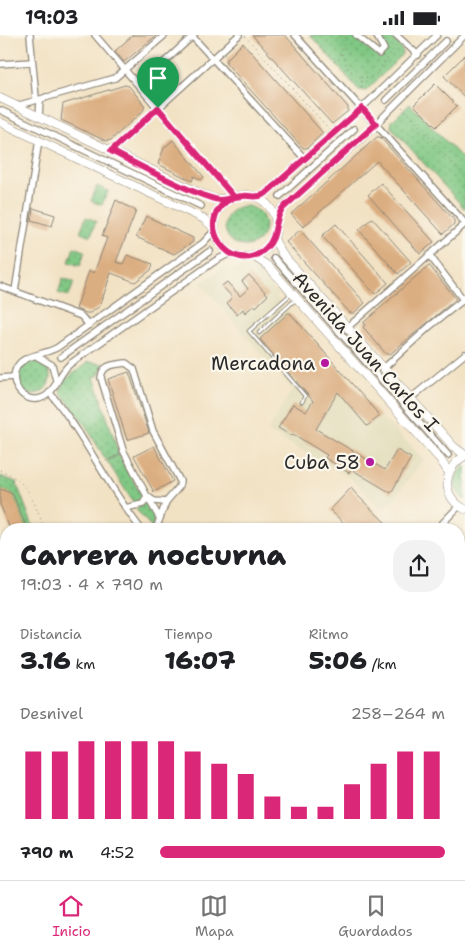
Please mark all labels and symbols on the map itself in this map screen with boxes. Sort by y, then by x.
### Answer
pin [137,57,179,108]
street label: Avenida Juan Carlos I [287,266,444,437]
place label: Mercadona [211,351,315,376]
marker: Mercadona [319,357,331,369]
place label: Cuba 58 [284,450,360,475]
marker: Cuba 58 [364,456,376,468]

